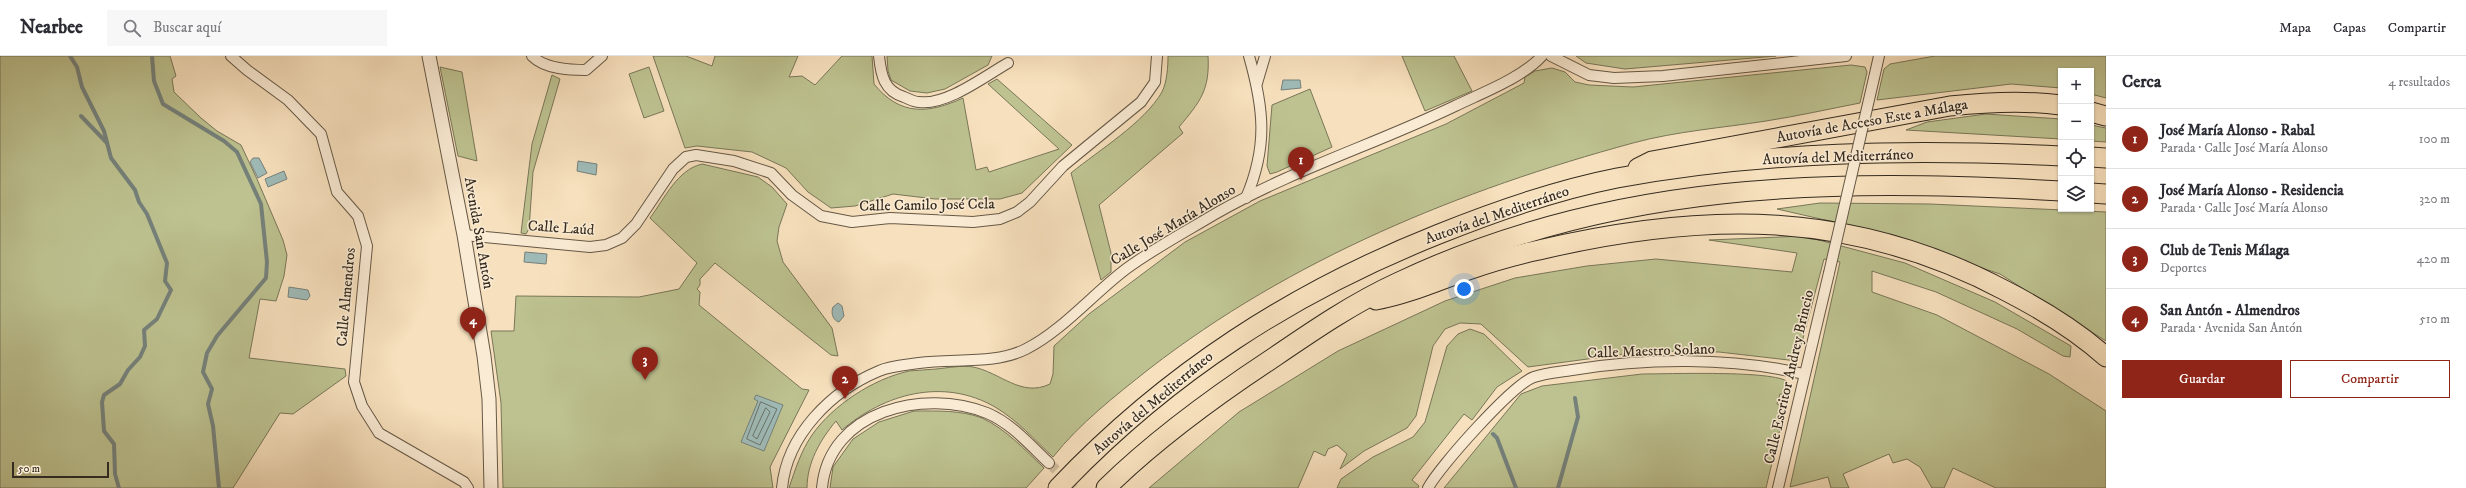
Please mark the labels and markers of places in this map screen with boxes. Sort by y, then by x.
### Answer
pin: 1 [1288,147,1314,180]
pin: 4 [460,307,486,340]
pin: 3 [632,347,658,380]
pin: 2 [832,366,858,399]

